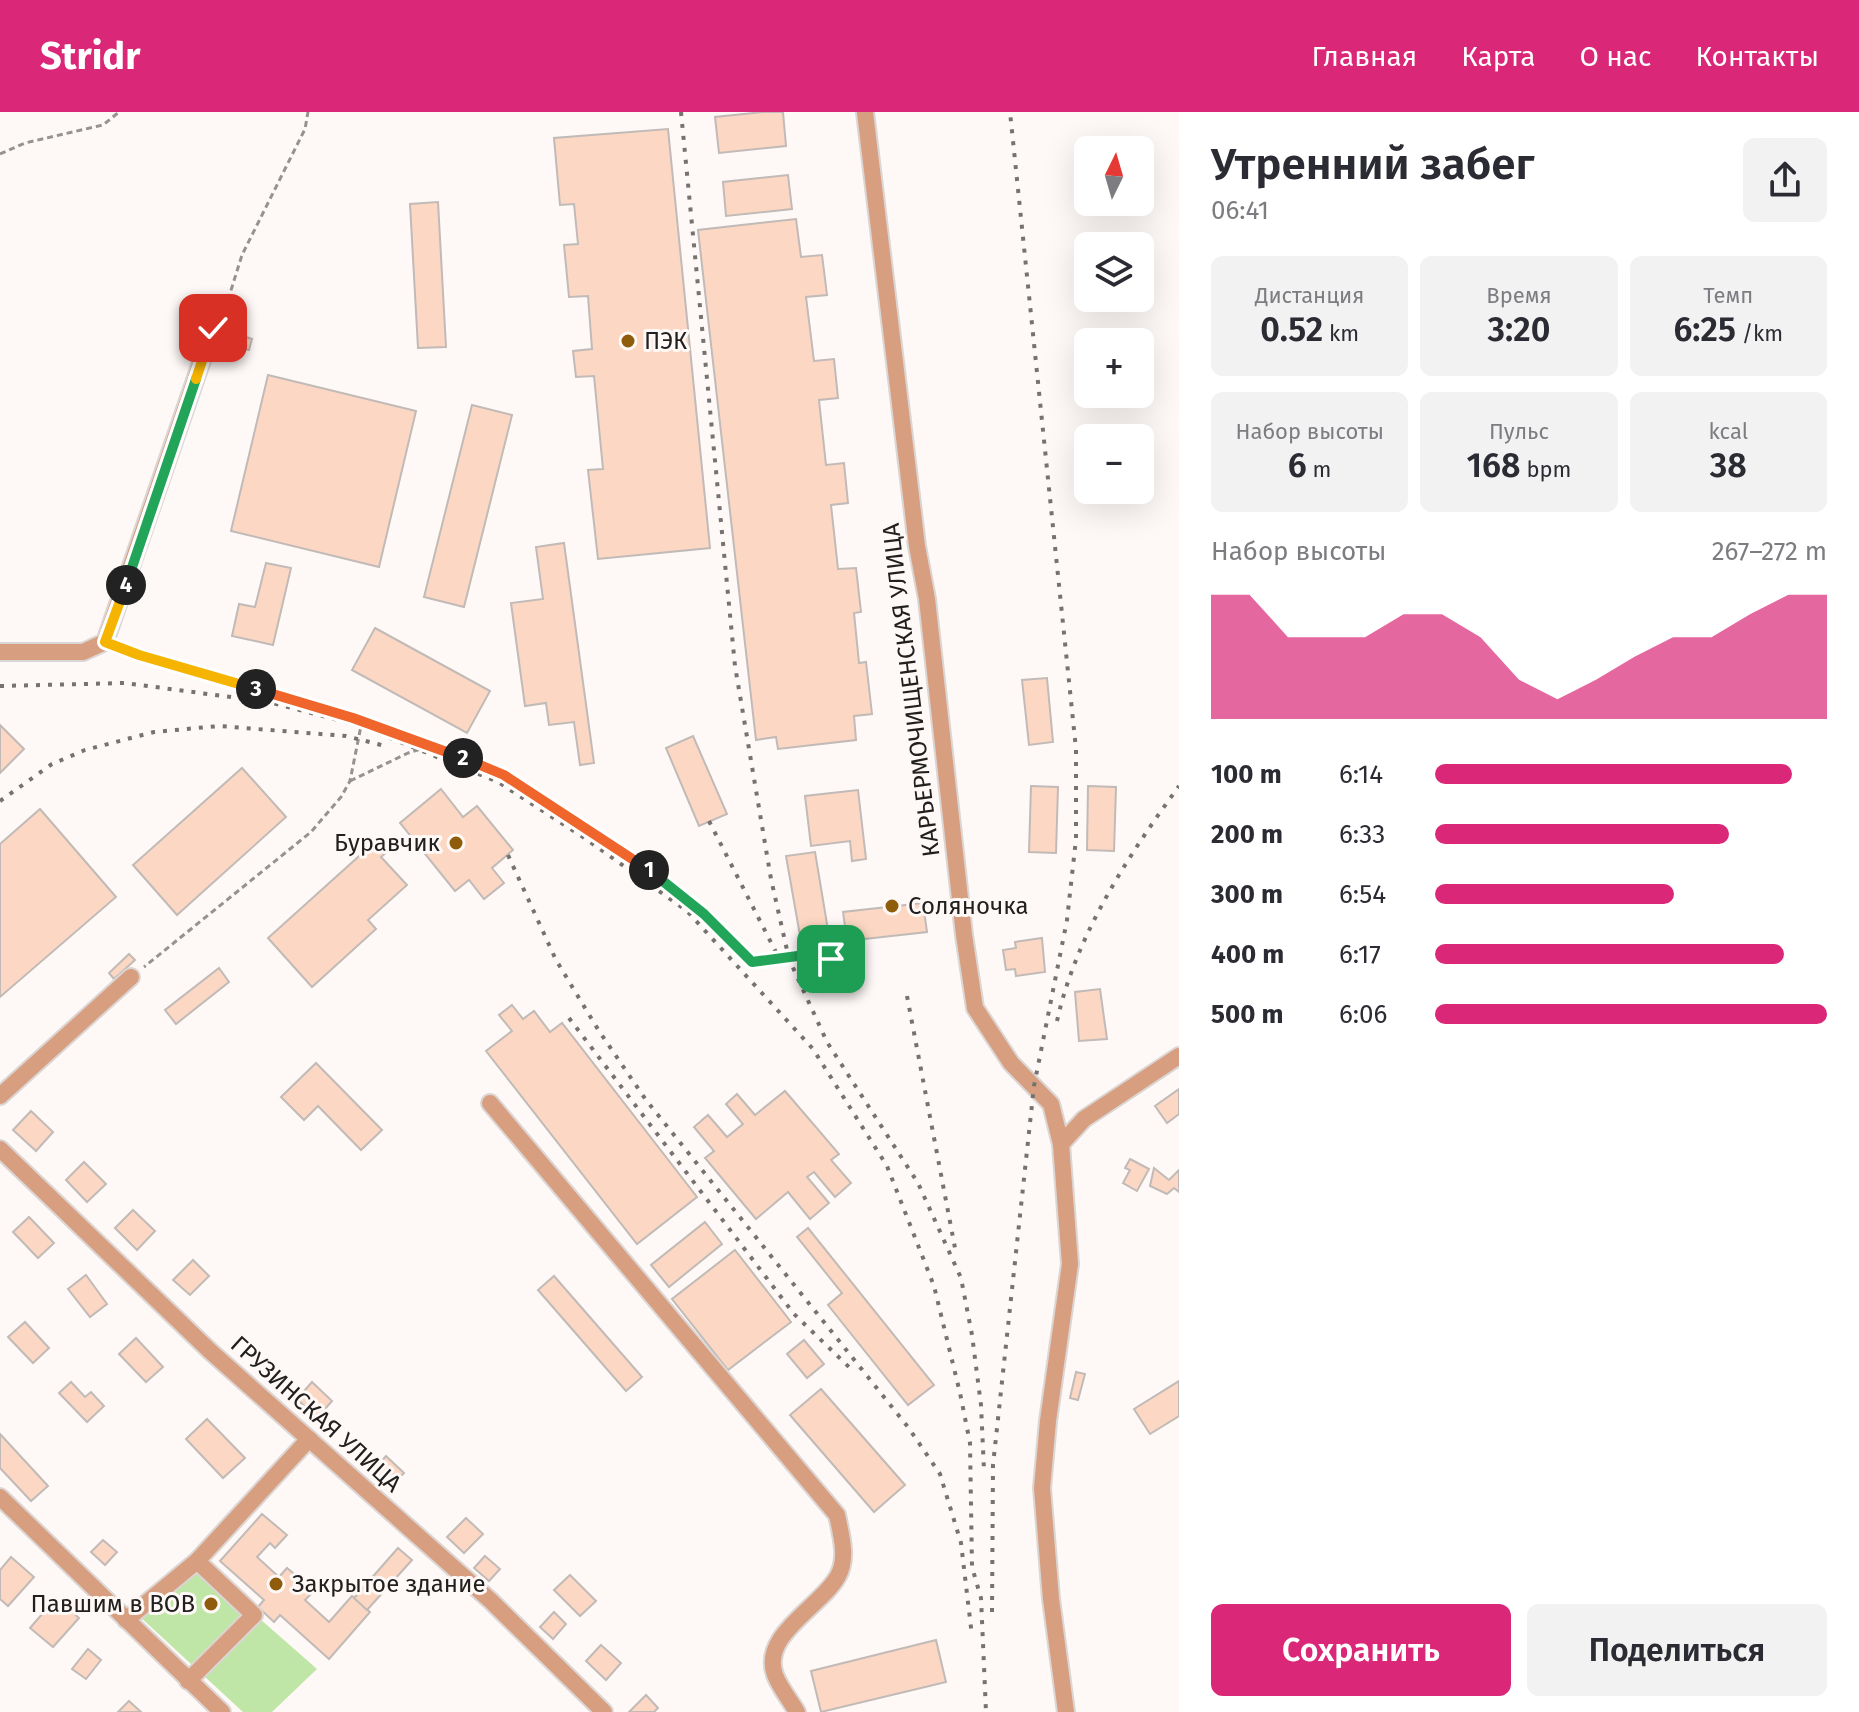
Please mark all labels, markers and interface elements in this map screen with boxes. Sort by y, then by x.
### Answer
text: Stridr [40,33,140,79]
text: Главная [1311,40,1417,73]
text: Карта [1461,40,1535,73]
text: О нас [1579,40,1651,73]
text: Контакты [1695,40,1819,73]
north arrow [1074,136,1154,216]
map controls [1074,136,1154,504]
text: Утренний забег [1211,138,1534,191]
button: share [1743,138,1827,222]
text: 06:41 [1211,195,1269,226]
button: layers [1074,232,1154,312]
text: Дистанция [1255,282,1364,309]
text: Время [1486,282,1552,309]
text: Темп [1703,282,1753,309]
pin [179,294,247,362]
icon: check [191,306,235,350]
text: 0.52 [1260,309,1323,350]
text: 3:20 [1488,309,1550,350]
text: 6:25 [1673,309,1736,350]
text: km [1323,320,1359,347]
text: /km [1736,320,1783,347]
place label: ПЭК [644,327,687,355]
button: + [1074,328,1154,408]
marker: ПЭК [619,332,637,350]
text: Набор высоты [1235,418,1384,445]
text: Пульс [1489,418,1549,445]
text: kcal [1709,418,1748,445]
button: − [1074,424,1154,504]
text: 6 [1288,445,1307,486]
text: 168 [1467,445,1521,486]
text: 38 [1710,445,1747,486]
text: m [1307,456,1331,483]
text: bpm [1521,456,1571,483]
street label: КАРЬЕРМОЧИЩЕНСКАЯ УЛИЦА [877,521,945,858]
text: Набор высоты [1211,536,1386,567]
text: 267–272 m [1712,536,1827,567]
pin: 4 [106,565,146,605]
text: 4 [120,571,132,598]
pin: 3 [236,669,276,709]
text: 3 [250,675,262,702]
pin: 2 [443,738,483,778]
text: 2 [457,744,469,771]
text: 100 m [1211,759,1282,790]
text: 6:14 [1339,759,1383,790]
text: 200 m [1211,819,1283,850]
text: 6:33 [1339,819,1385,850]
place label: Буравчик [334,829,441,857]
marker: Буравчик [447,834,465,852]
pin: 1 [629,850,669,890]
text: 1 [644,856,654,883]
text: 300 m [1211,879,1283,910]
text: 6:54 [1339,879,1386,910]
place label: Соляночка [908,892,1028,920]
marker: Соляночка [883,897,901,915]
pin [797,925,865,993]
icon: arrive [809,937,853,981]
text: 400 m [1211,939,1284,970]
text: 6:17 [1339,939,1381,970]
text: 500 m [1211,999,1284,1030]
text: 6:06 [1339,999,1387,1030]
street label: ГРУЗИНСКАЯ УЛИЦА [225,1330,407,1498]
place label: Закрытое здание [292,1570,486,1598]
marker: Закрытое здание [267,1575,285,1593]
place label: Павшим в ВОВ [31,1590,195,1618]
marker: Павшим в ВОВ [202,1595,220,1613]
button: Сохранить [1211,1604,1511,1696]
button: Поделиться [1527,1604,1827,1696]

